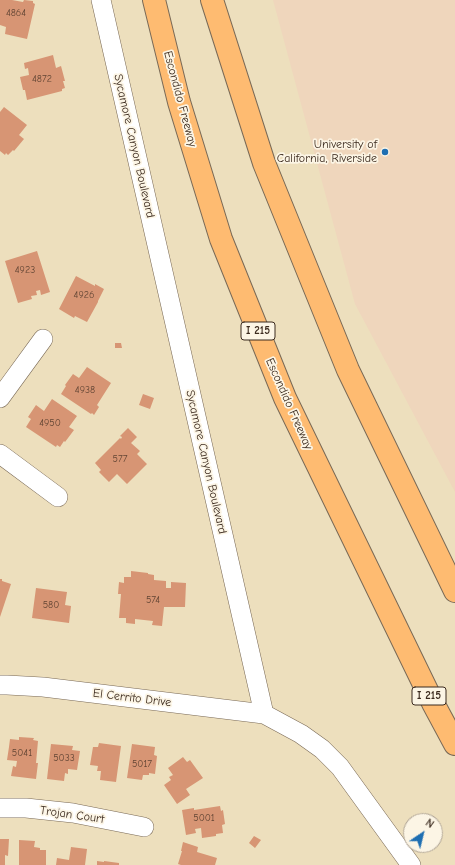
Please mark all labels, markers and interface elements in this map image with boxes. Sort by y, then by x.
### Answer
house number: 4864 [6,7,26,19]
street label: Escondido Freeway [160,49,200,149]
house number: 4872 [32,73,52,85]
street label: Sycamore Canyon Boulevard [110,73,158,219]
place label: University of California, Riverside [277,138,377,166]
marker: University of California, Riverside [380,147,390,157]
house number: 4923 [15,264,35,276]
house number: 4926 [74,289,94,301]
road number: I 215 [241,322,275,340]
street label: Escondido Freeway [262,356,316,452]
house number: 4938 [75,384,95,396]
street label: Sycamore Canyon Boulevard [182,389,230,535]
house number: 4950 [39,417,61,429]
house number: 577 [113,453,127,465]
house number: 574 [146,594,160,606]
house number: 580 [43,599,59,611]
street label: El Cerrito Drive [92,686,172,710]
road number: I 215 [412,687,446,705]
house number: 5041 [12,747,32,759]
house number: 5033 [53,752,75,764]
house number: 5017 [132,758,152,770]
street label: Trojan Court [39,803,105,827]
house number: 5001 [193,812,215,824]
north arrow [403,813,443,853]
text: N [423,816,436,831]

